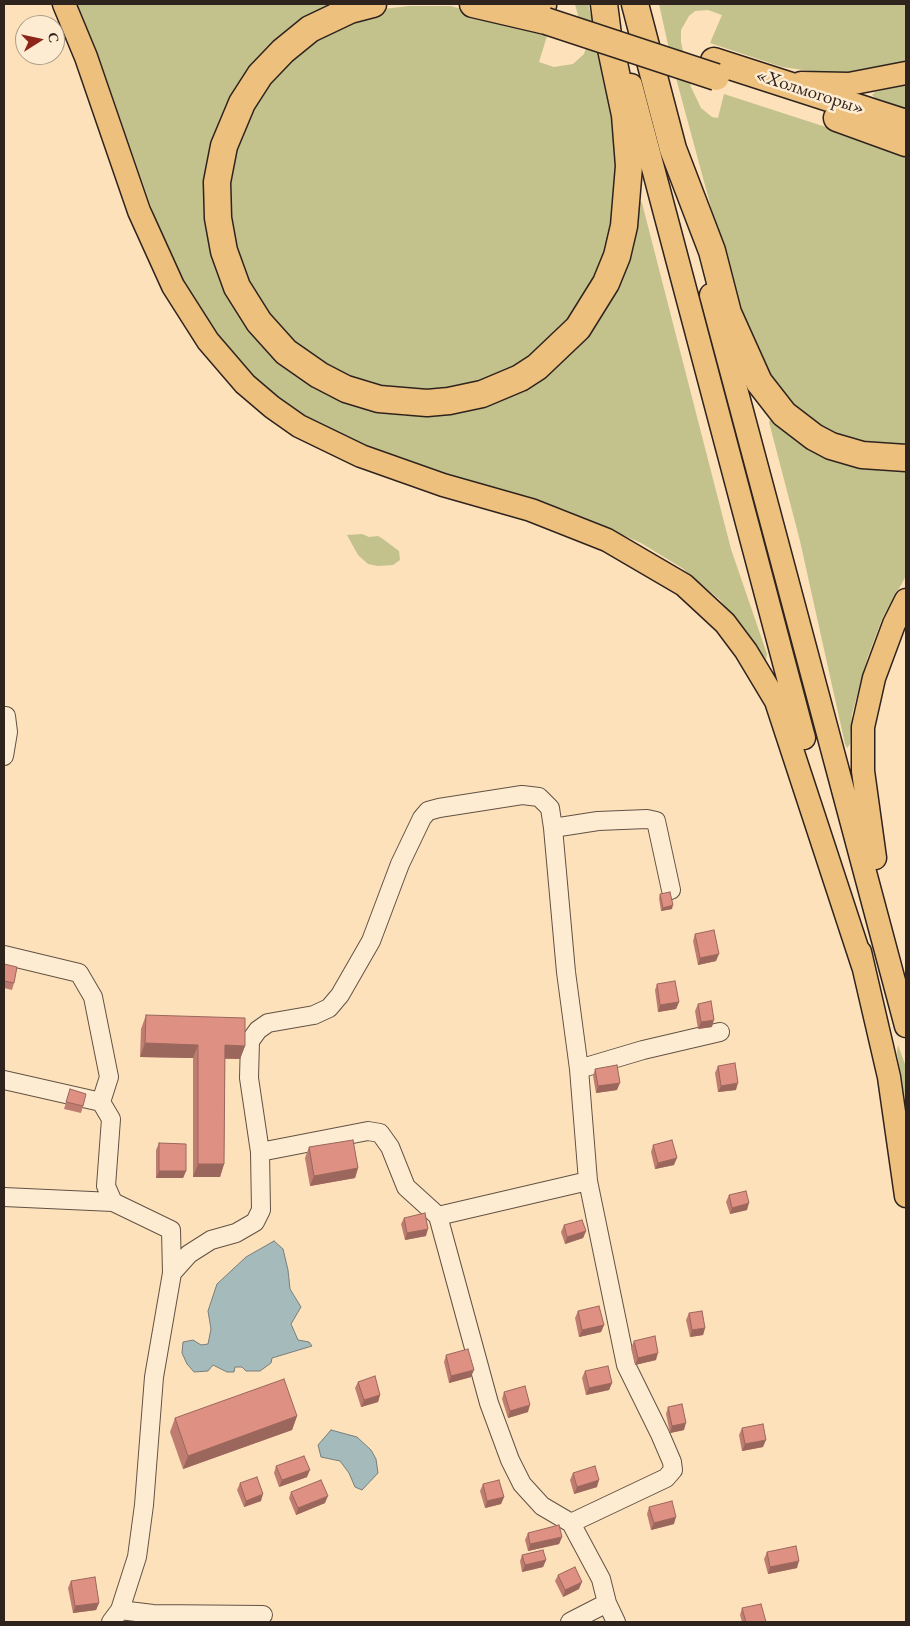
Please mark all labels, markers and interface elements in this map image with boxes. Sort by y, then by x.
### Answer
north arrow [15,15,65,65]
text: С [44,31,64,44]
street label: «Холмогоры» [753,64,867,120]

